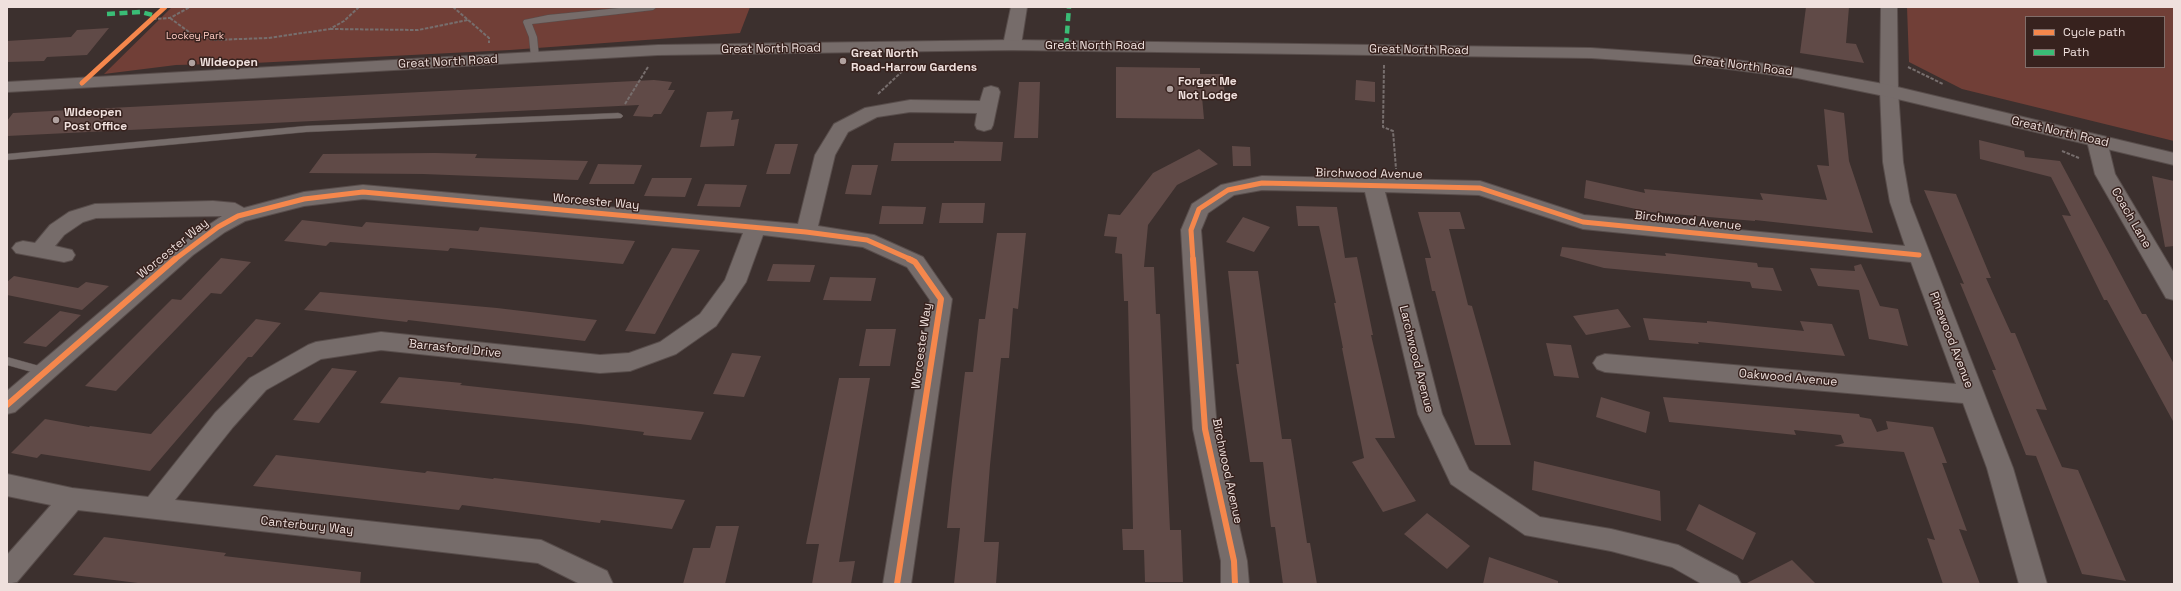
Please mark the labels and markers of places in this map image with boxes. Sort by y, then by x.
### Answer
place label: Great North Road-Harrow Gardens [851,47,977,75]
place label: Wideopen [200,56,258,70]
marker: Great North Road-Harrow Gardens [838,56,848,66]
marker: Wideopen [187,58,197,68]
place label: Forget Me Not Lodge [1178,75,1238,103]
marker: Forget Me Not Lodge [1165,84,1175,94]
place label: Wideopen Post Office [64,106,127,134]
marker: Wideopen Post Office [51,115,61,125]

